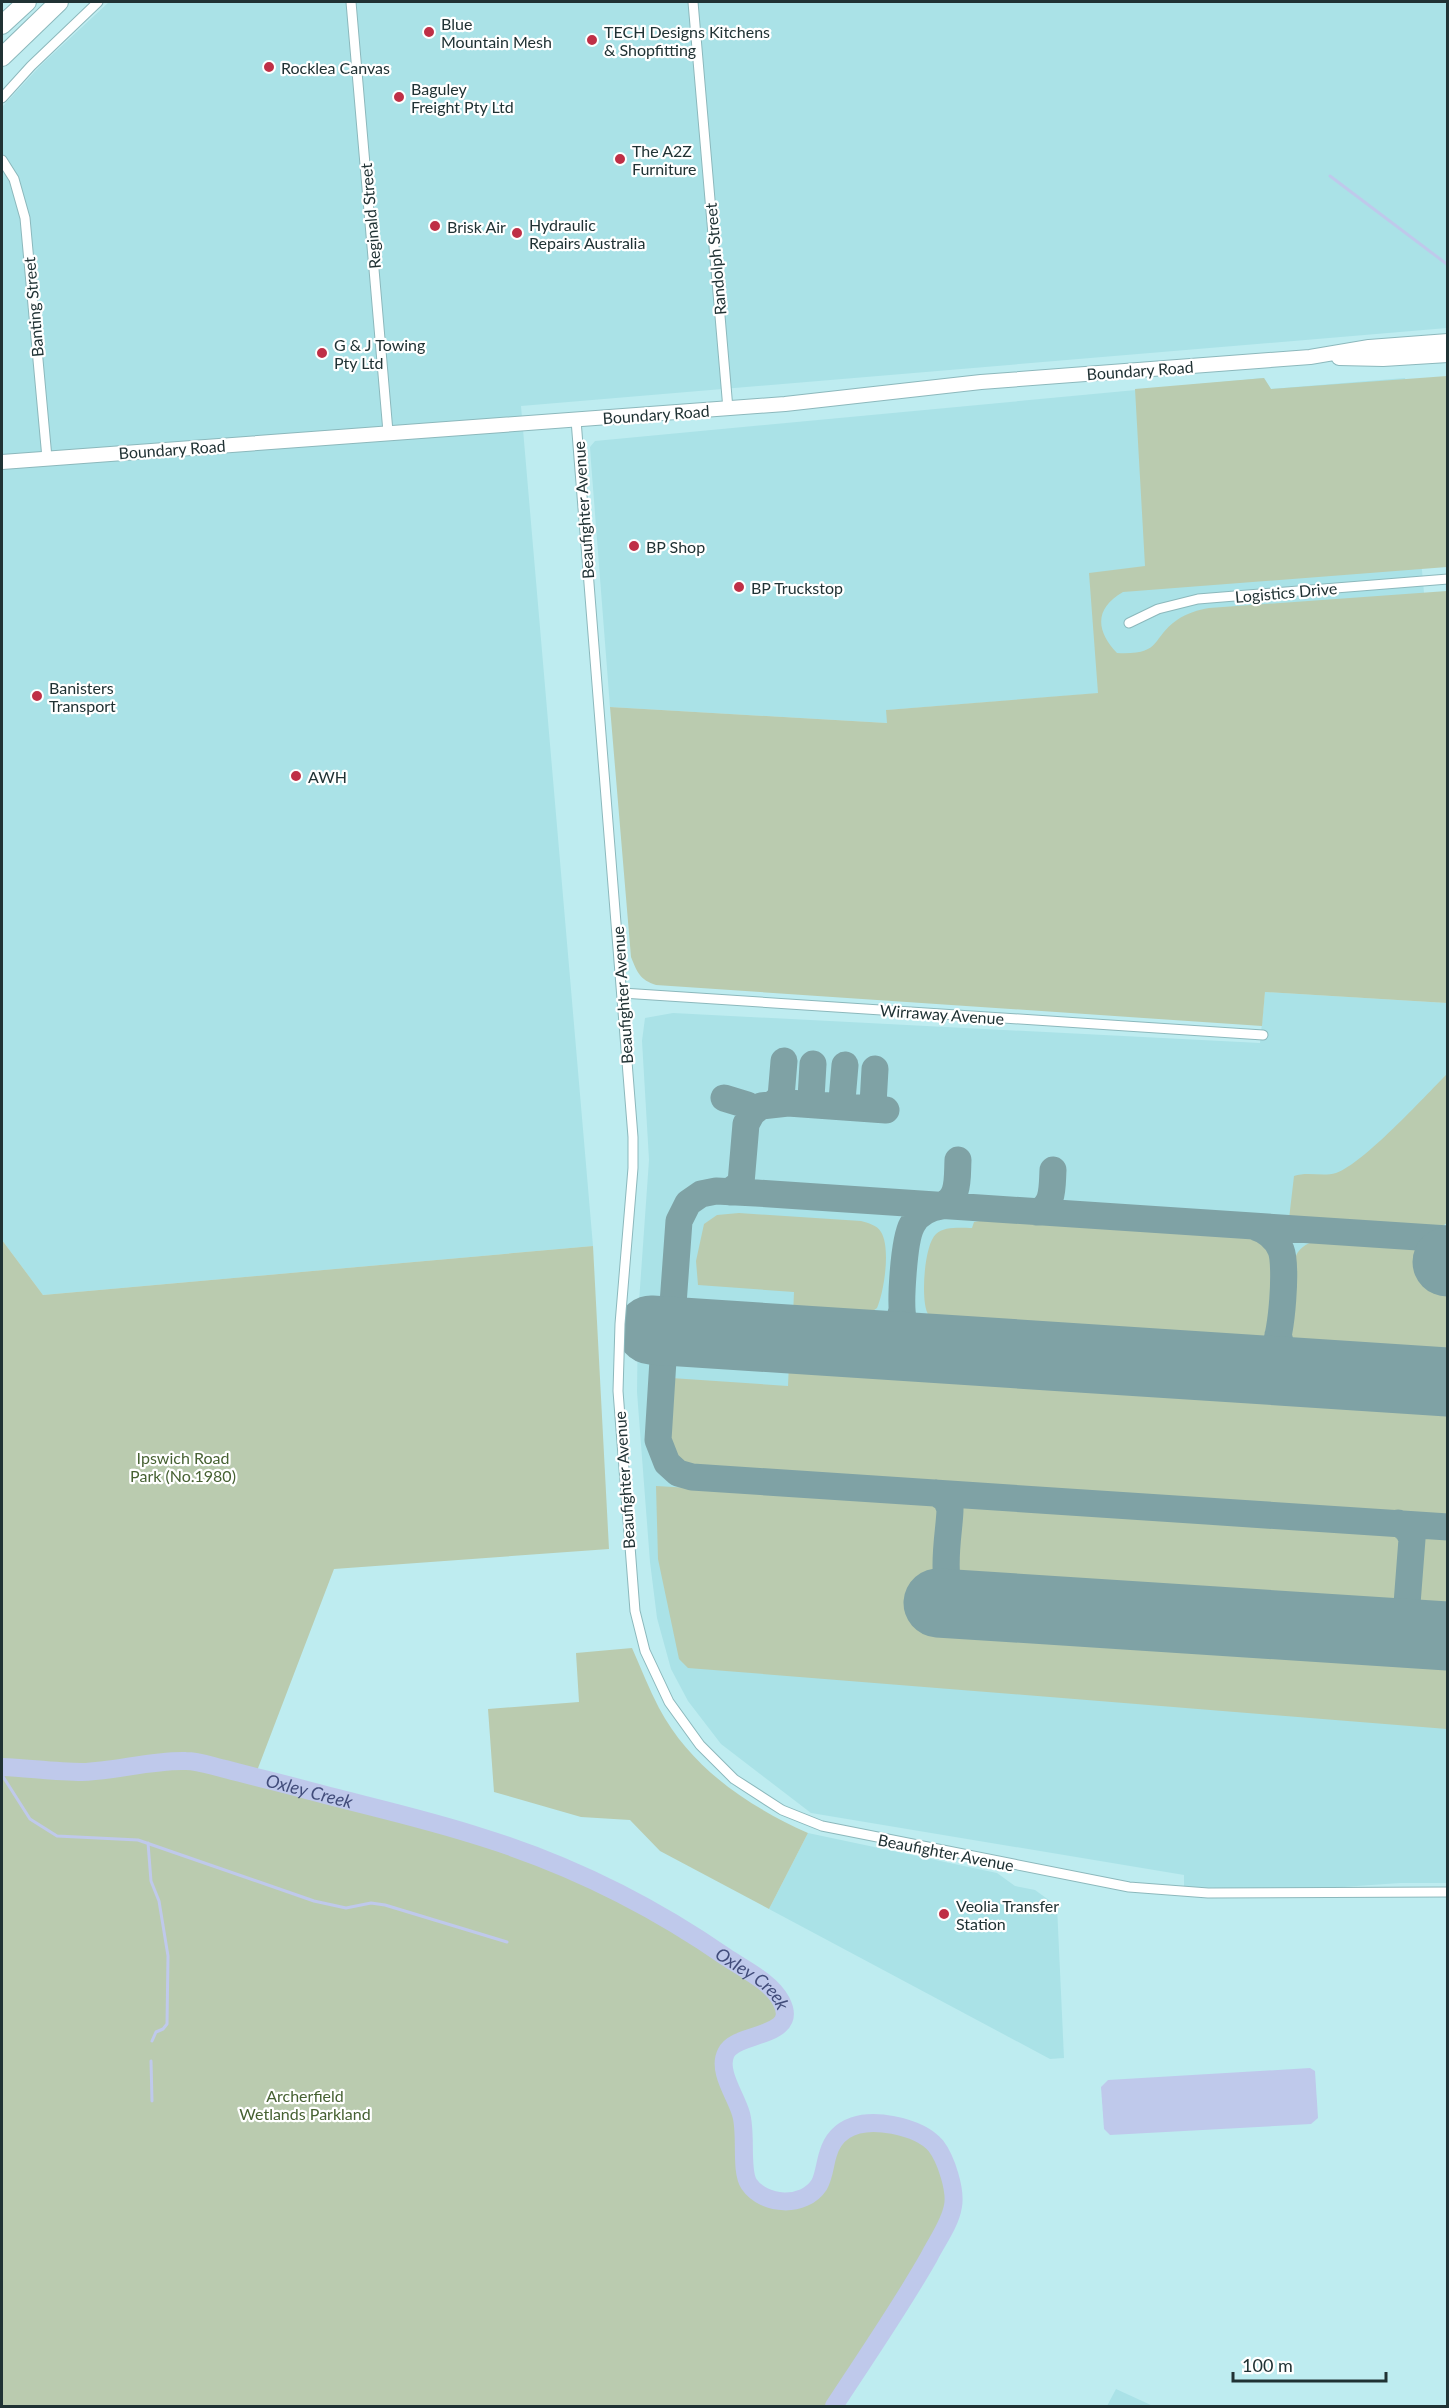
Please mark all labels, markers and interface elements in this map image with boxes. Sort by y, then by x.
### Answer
place label: Blue Mountain Mesh [441,14,552,51]
place label: TECH Designs Kitchens & Shopfitting [604,22,770,59]
marker: Blue Mountain Mesh [422,25,436,39]
marker: TECH Designs Kitchens & Shopfitting [585,33,599,47]
place label: Rocklea Canvas [281,58,390,77]
marker: Rocklea Canvas [262,60,276,74]
place label: Baguley Freight Pty Ltd [411,79,514,116]
marker: Baguley Freight Pty Ltd [392,90,406,104]
place label: The A2Z Furniture [632,141,697,178]
marker: The A2Z Furniture [613,152,627,166]
street label: Reginald Street [356,162,384,270]
street label: Randolph Street [701,202,729,316]
place label: Hydraulic Repairs Australia [529,215,645,252]
place label: Brisk Air [447,217,506,236]
marker: Brisk Air [428,219,442,233]
marker: Hydraulic Repairs Australia [510,226,524,240]
street label: Banting Street [19,256,47,358]
place label: G & J Towing Pty Ltd [334,335,425,372]
marker: G & J Towing Pty Ltd [315,346,329,360]
street label: Boundary Road [1086,357,1194,383]
street label: Boundary Road [602,401,710,427]
street label: Boundary Road [118,436,226,462]
street label: Beaufighter Avenue [569,441,597,579]
place label: BP Shop [646,537,705,556]
marker: BP Shop [627,539,641,553]
place label: BP Truckstop [751,578,843,597]
street label: Logistics Drive [1234,578,1338,606]
marker: BP Truckstop [732,580,746,594]
place label: Banisters Transport [49,678,116,715]
marker: Banisters Transport [30,689,44,703]
place label: AWH [308,767,347,786]
marker: AWH [289,769,303,783]
street label: Beaufighter Avenue [608,926,636,1064]
street label: Wirraway Avenue [879,1000,1005,1028]
street label: Beaufighter Avenue [610,1411,638,1549]
park label: Ipswich Road Park (No.1980) [130,1448,236,1485]
water label: Oxley Creek [264,1769,356,1813]
street label: Beaufighter Avenue [876,1830,1016,1874]
place label: Veolia Transfer Station [956,1896,1059,1933]
marker: Veolia Transfer Station [937,1907,951,1921]
water label: Oxley Creek [711,1942,795,2013]
park label: Archerfield Wetlands Parkland [239,2086,371,2123]
scale bar [1233,2345,1386,2383]
text: 100 m [1242,2354,1293,2376]

